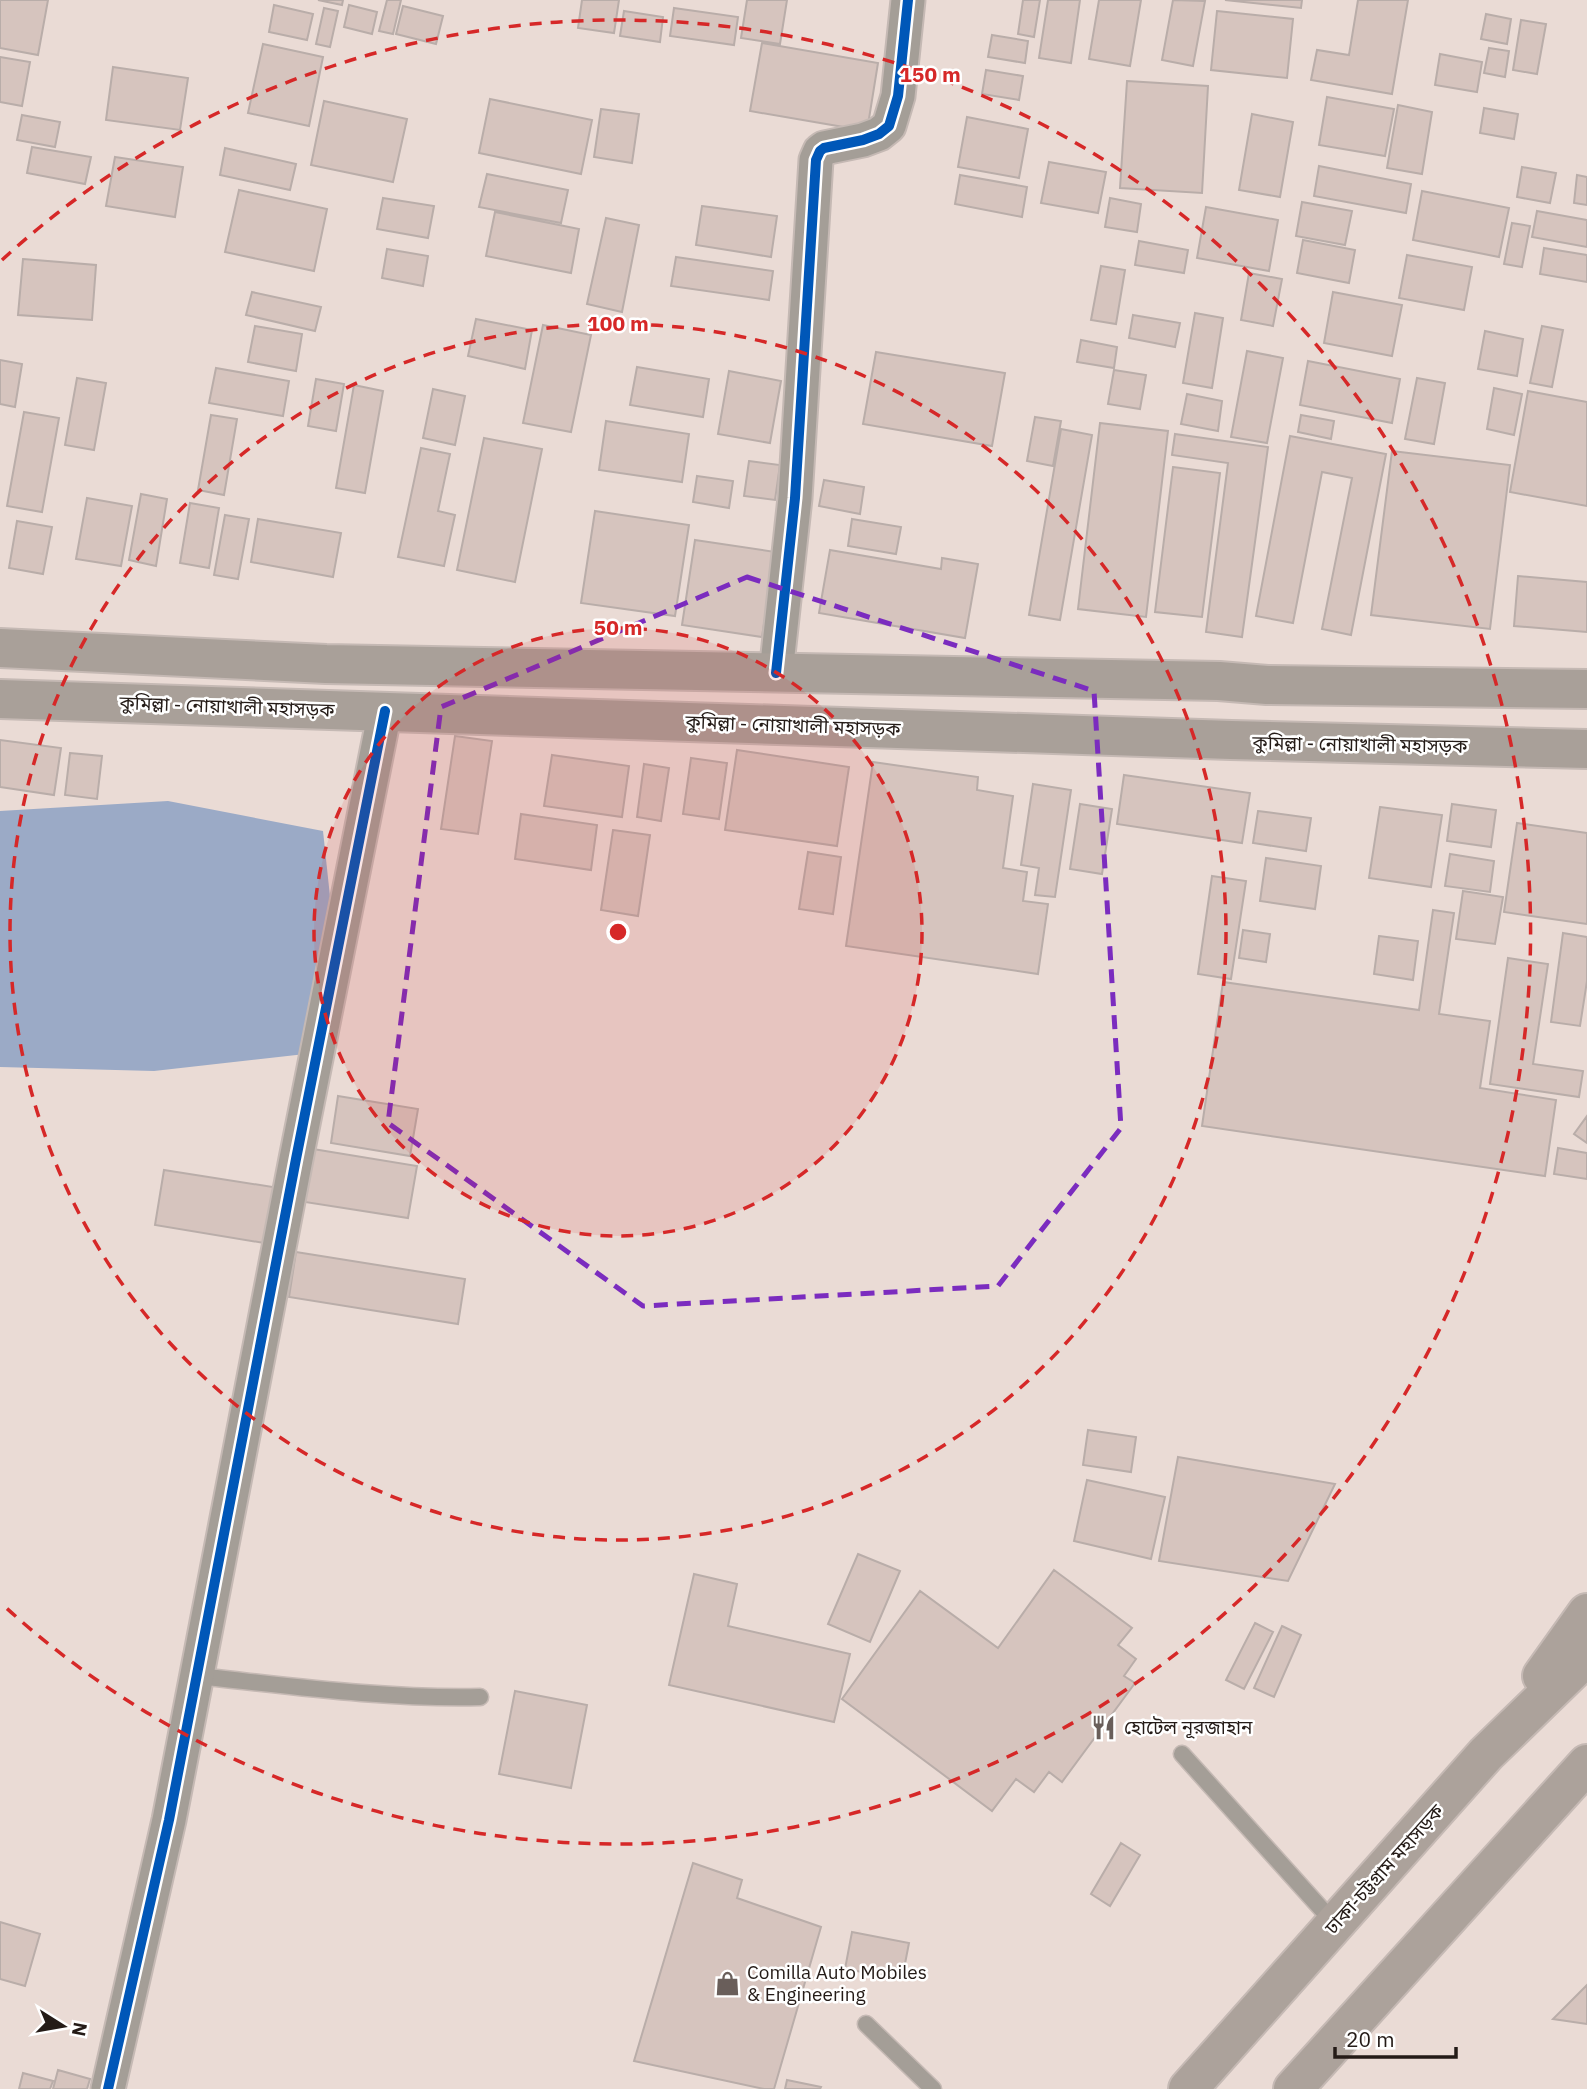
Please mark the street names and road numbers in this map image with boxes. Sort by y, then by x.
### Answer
street label: কুমিল্লা - নোয়াখালী মহাসড়ক [118,690,336,722]
street label: কুমিল্লা - নোয়াখালী মহাসড়ক [684,709,902,741]
street label: কুমিল্লা - নোয়াখালী মহাসড়ক [1251,730,1468,758]
street label: ঢাকা-চট্টগ্রাম মহাসড়ক [1319,1799,1449,1940]

